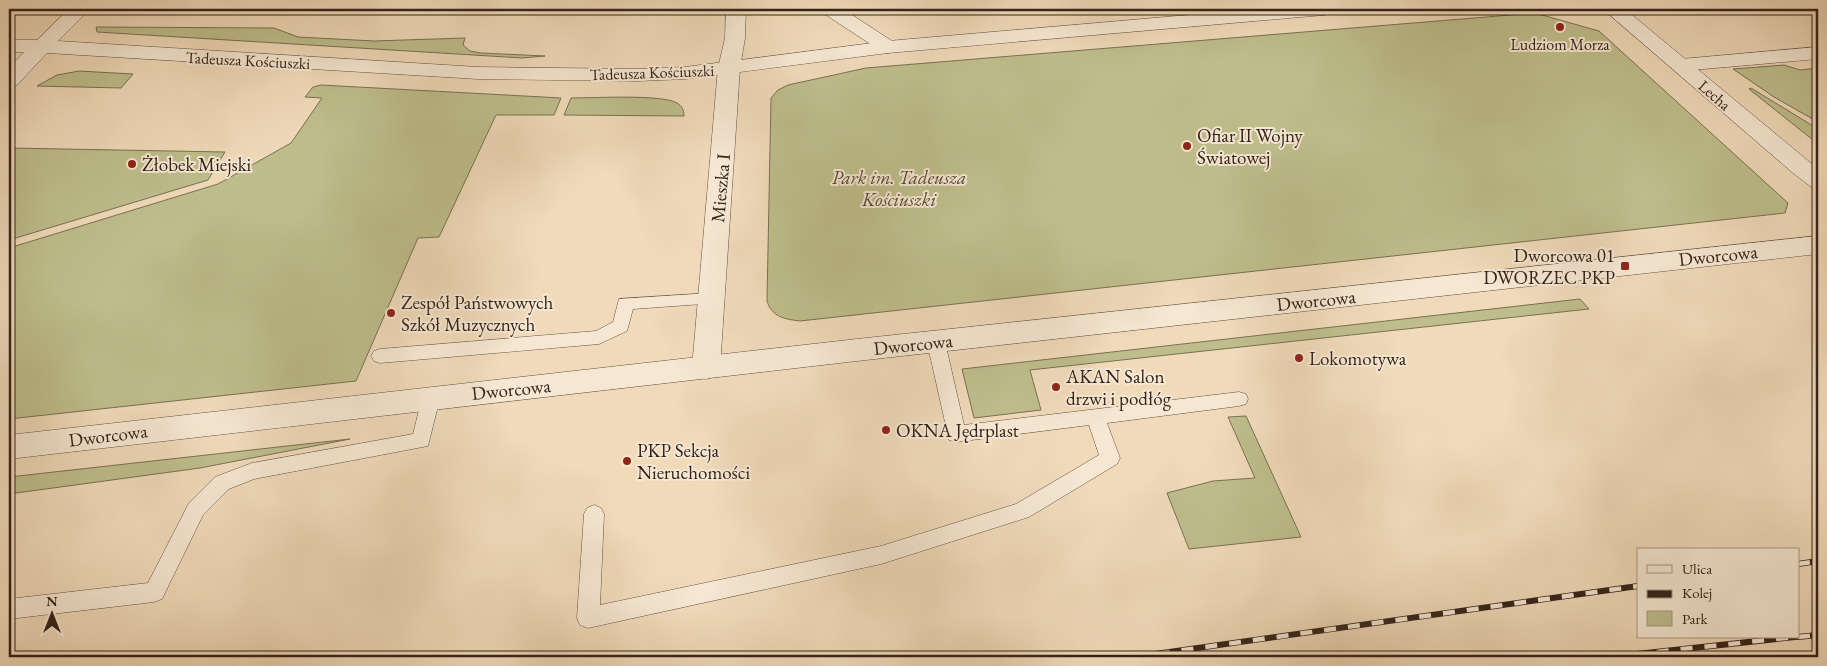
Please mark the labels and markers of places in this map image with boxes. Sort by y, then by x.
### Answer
marker: Ludziom Morza [1554,21,1566,33]
place label: Ludziom Morza [1510,34,1610,55]
place label: Ofiar II Wojny Światowej [1197,123,1303,170]
marker: Ofiar II Wojny Światowej [1181,140,1193,152]
place label: Żłobek Miejski [142,152,252,177]
marker: Żłobek Miejski [126,158,138,170]
place label: Dworcowa 01 DWORZEC PKP [1483,243,1616,290]
marker: Dworcowa 01 DWORZEC PKP [1619,260,1631,272]
place label: Zespół Państwowych Szkół Muzycznych [401,290,554,337]
marker: Zespół Państwowych Szkół Muzycznych [385,307,397,319]
place label: Lokomotywa [1309,346,1407,371]
marker: Lokomotywa [1293,352,1305,364]
place label: AKAN Salon drzwi i podłóg [1065,364,1172,411]
marker: AKAN Salon drzwi i podłóg [1050,381,1062,393]
place label: OKNA Jędrplast [896,418,1019,443]
marker: OKNA Jędrplast [880,424,892,436]
place label: PKP Sekcja Nieruchomości [637,438,750,485]
marker: PKP Sekcja Nieruchomości [621,455,633,467]

